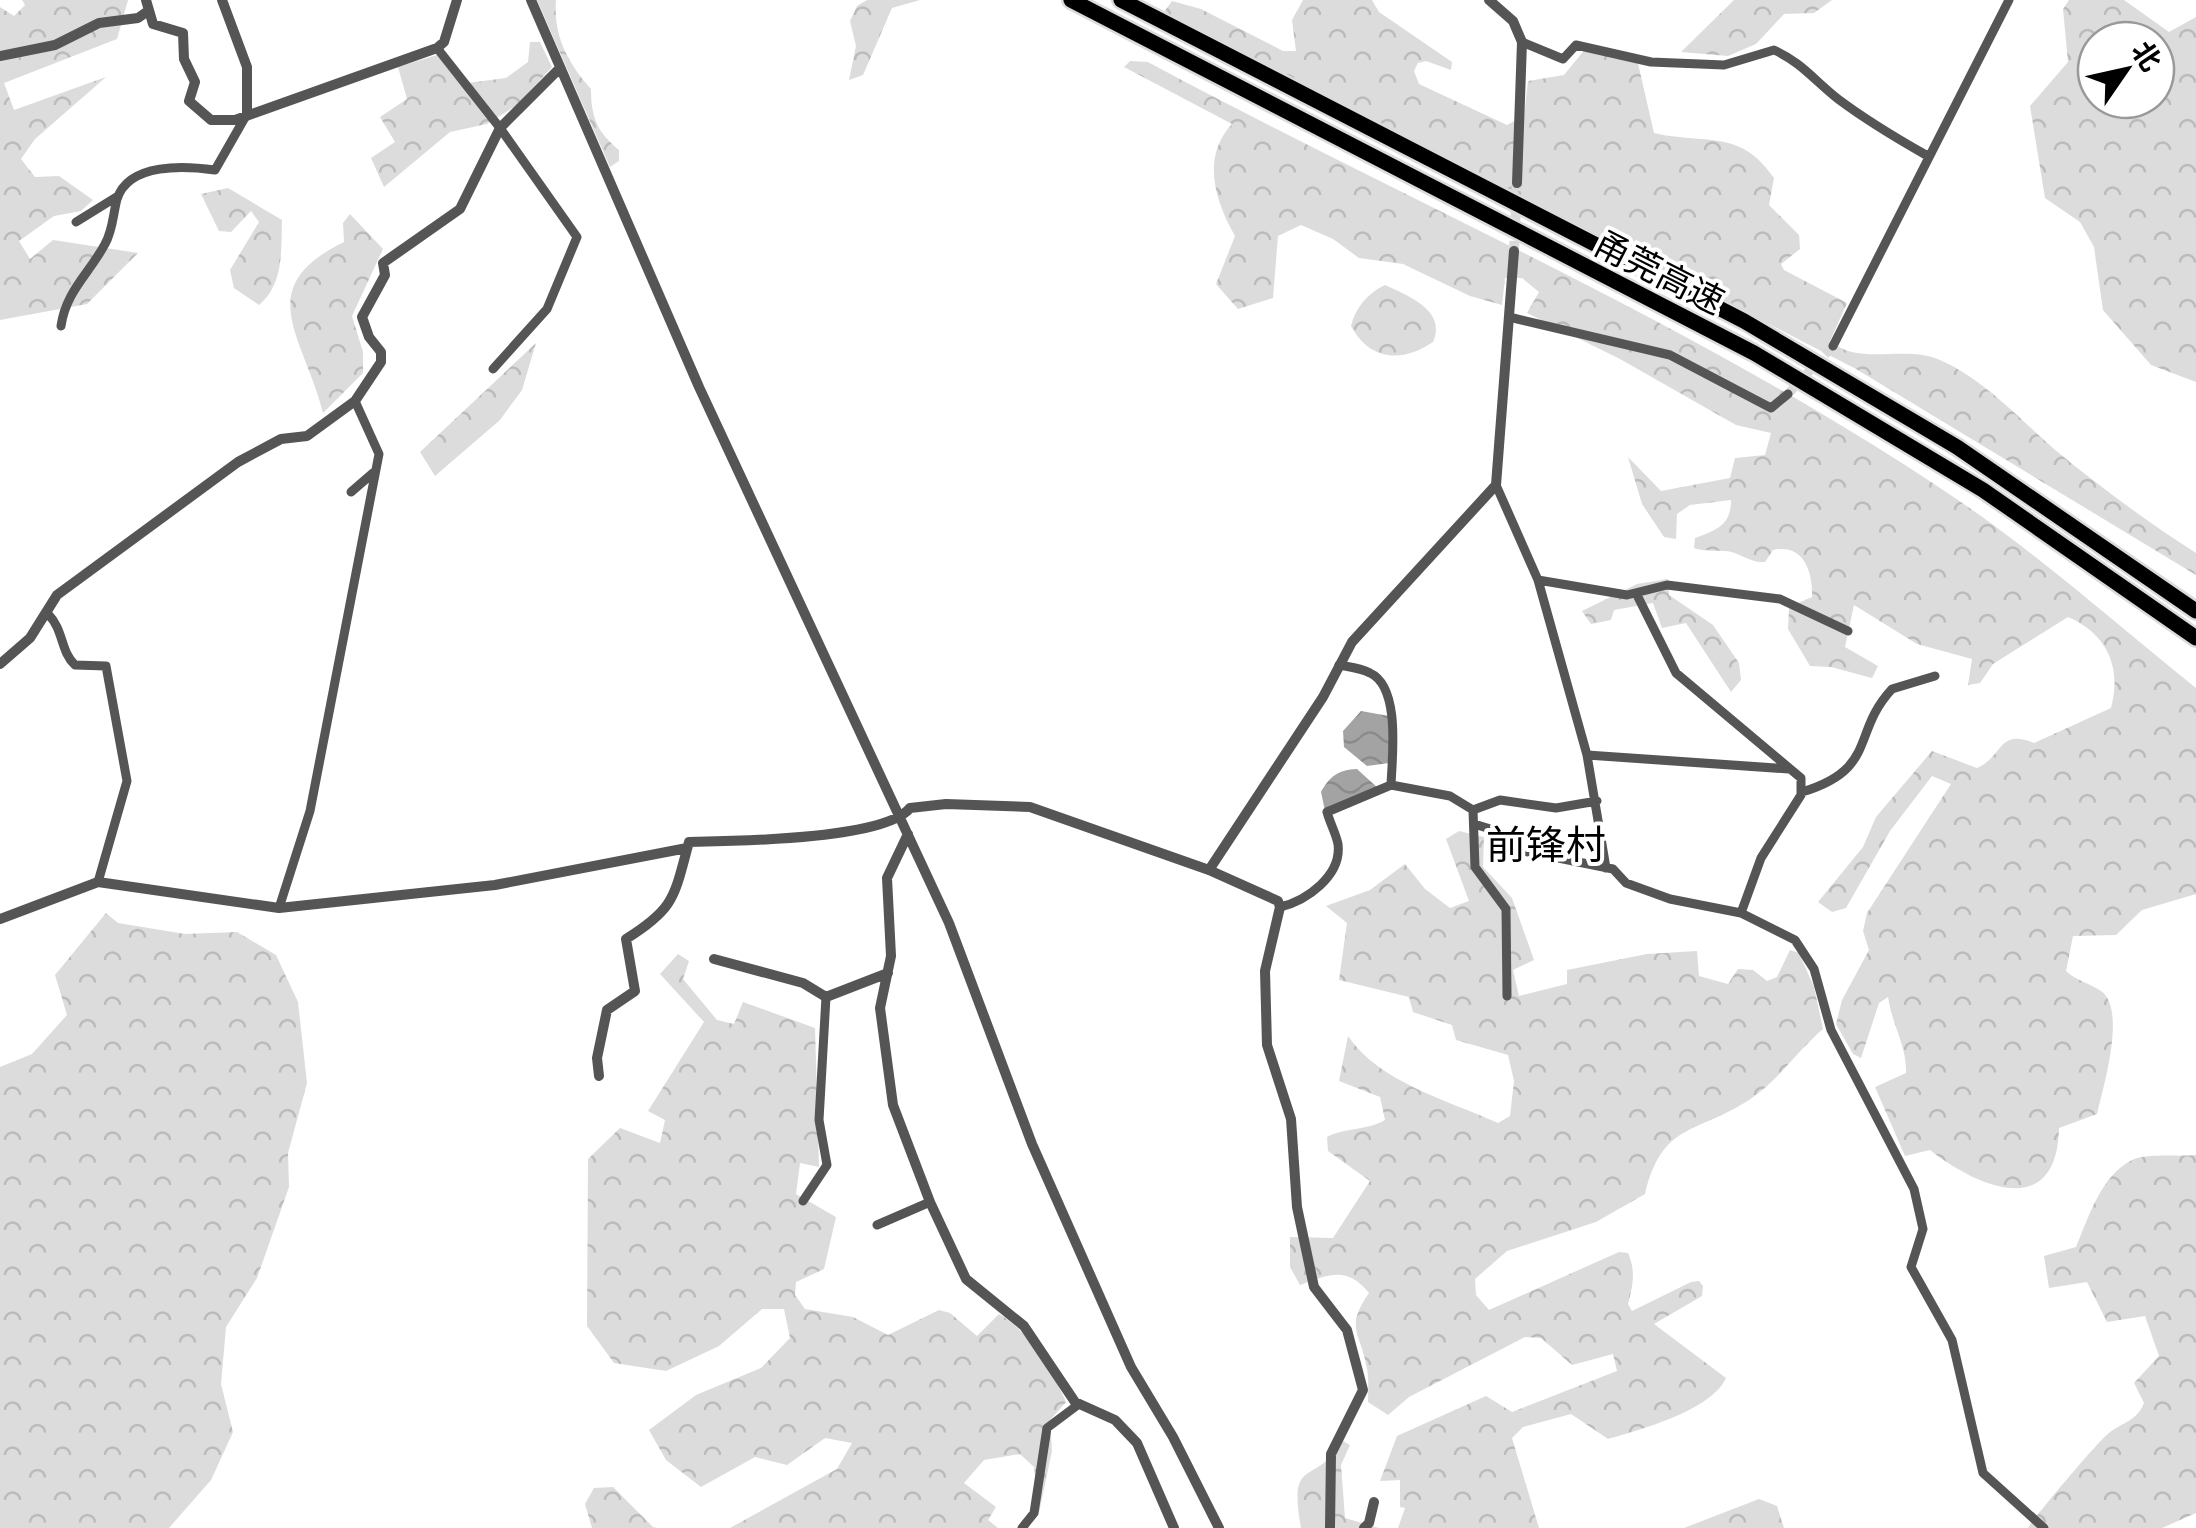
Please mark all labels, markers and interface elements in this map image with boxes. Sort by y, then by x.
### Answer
north arrow [2076,20,2176,120]
text: 北 [2126,34,2169,77]
street label: 甬莞高速 [1588,221,1732,321]
district label: 前锋村 [1486,819,1606,867]

